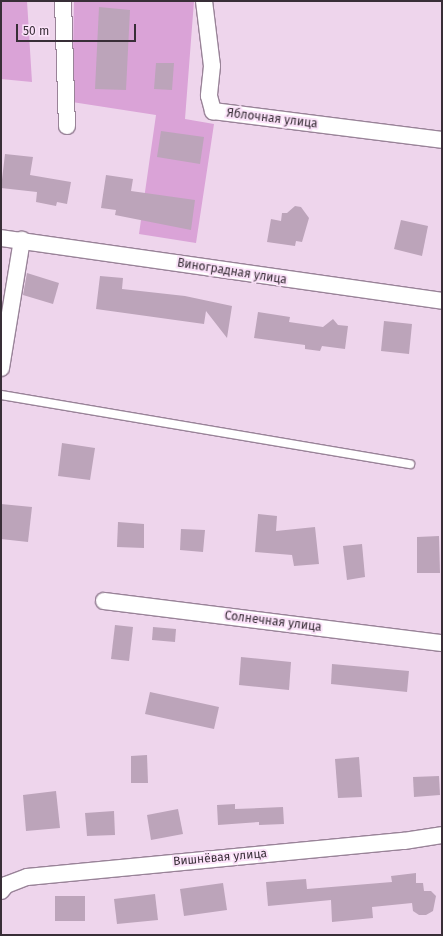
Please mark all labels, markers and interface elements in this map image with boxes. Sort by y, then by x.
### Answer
scale bar [18,16,138,42]
text: 50 m [23,24,49,38]
street label: Яблочная улица [226,106,318,132]
street label: Виноградная улица [176,256,288,288]
street label: Солнечная улица [224,609,322,635]
street label: Вишнёвая улица [172,847,268,869]

